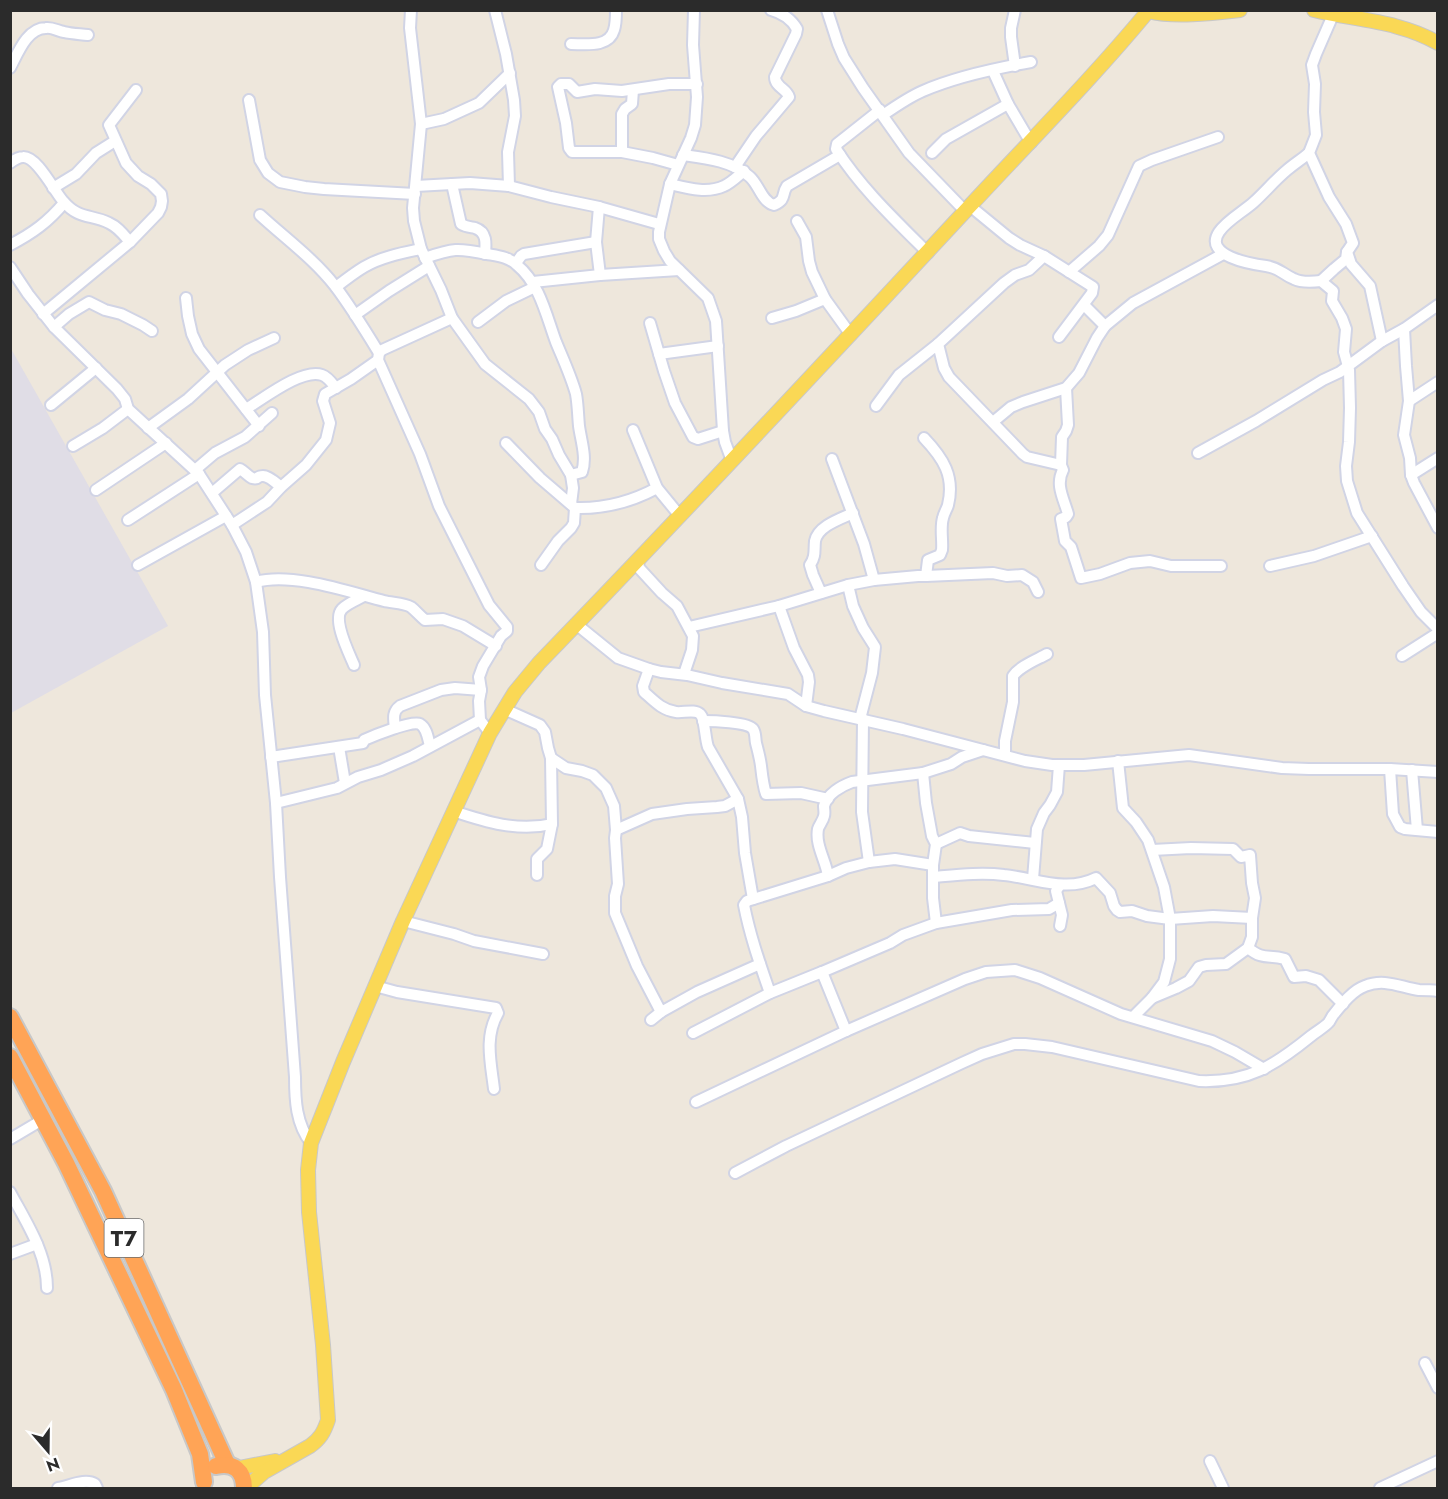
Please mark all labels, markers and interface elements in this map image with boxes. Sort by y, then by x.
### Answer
road number: T7 [104,1219,144,1257]
north arrow [18,1421,78,1481]
text: N [43,1452,63,1478]

